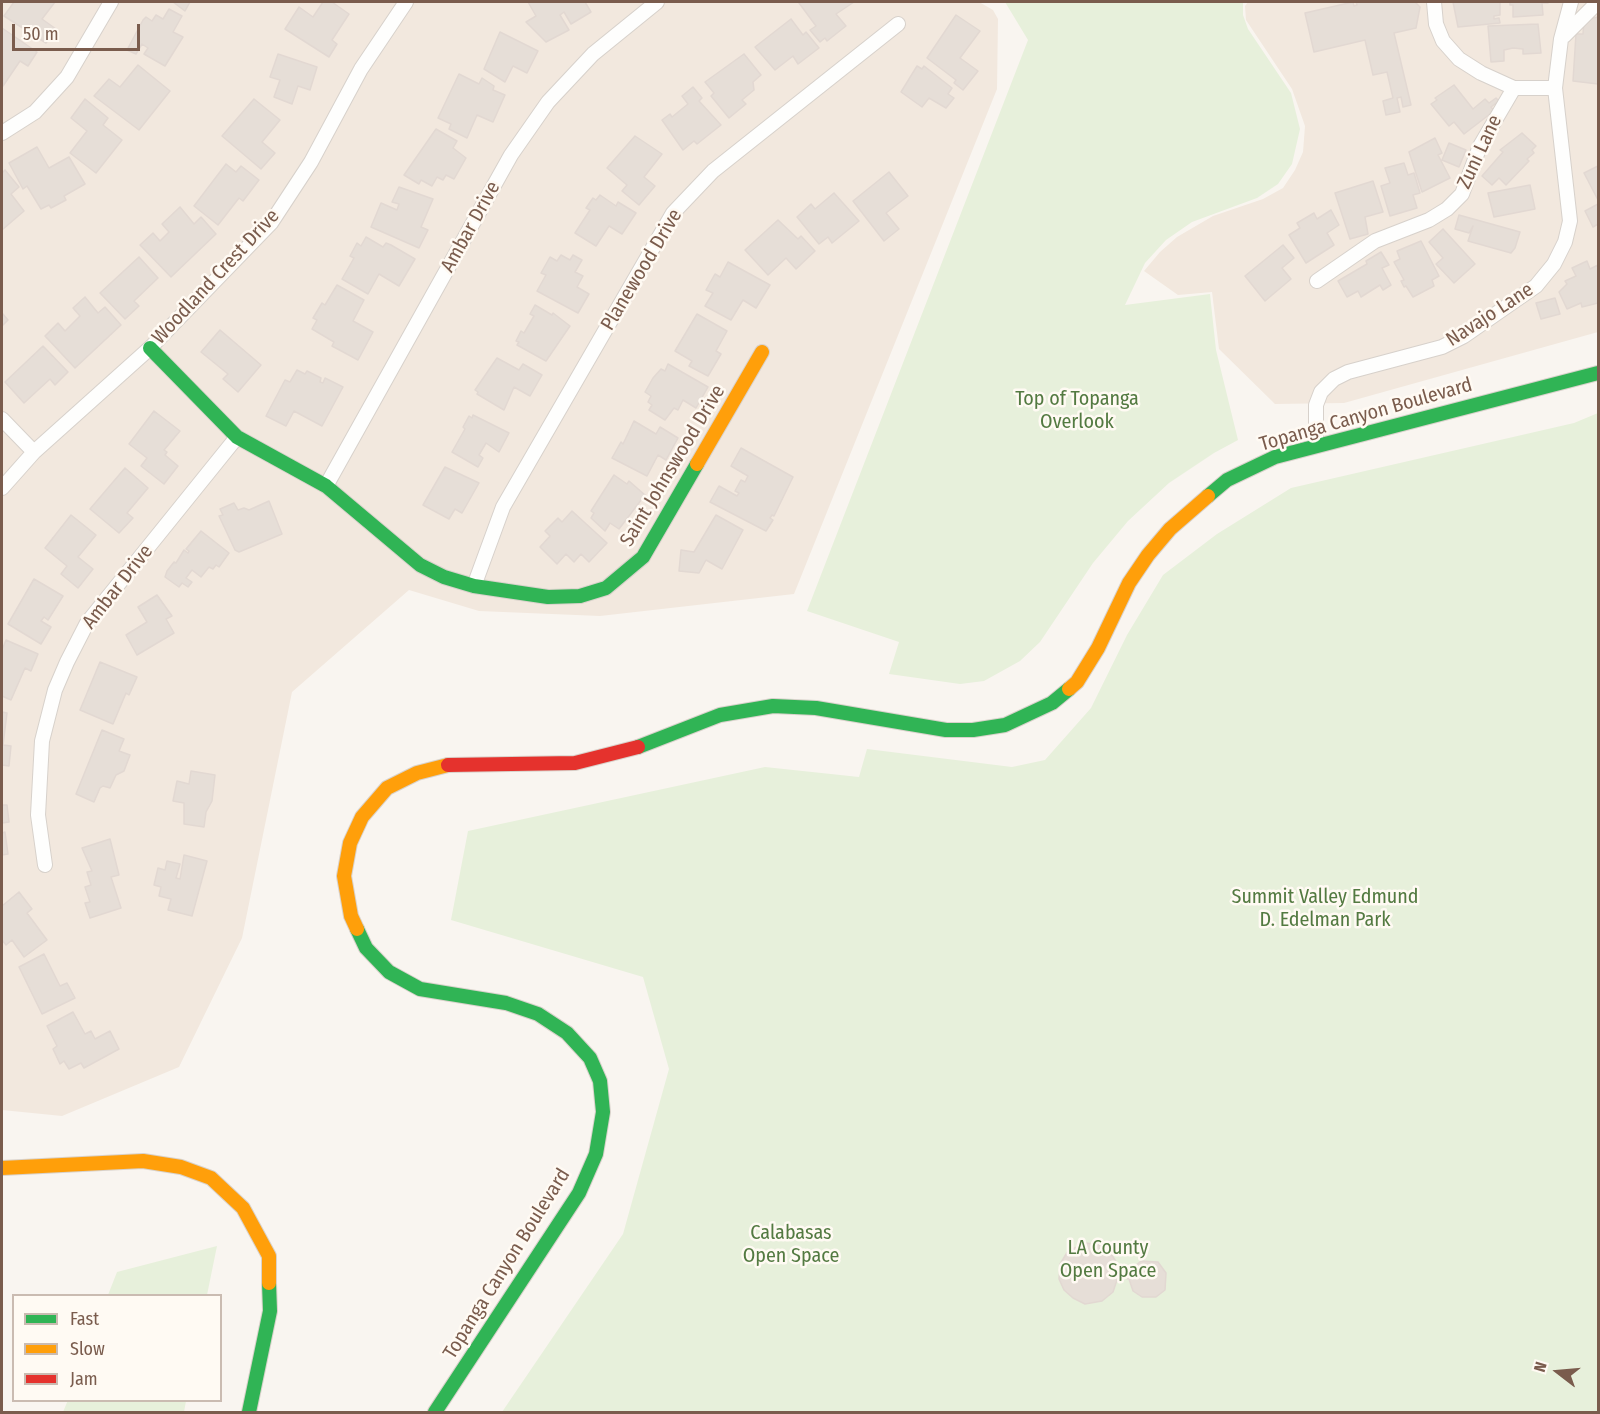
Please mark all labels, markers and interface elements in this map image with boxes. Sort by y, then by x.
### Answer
scale bar [15,12,142,50]
text: 50 m [23,23,59,45]
street label: Zuni Lane [1452,111,1508,193]
street label: Ambar Drive [436,177,506,277]
street label: Woodland Crest Drive [147,205,285,349]
street label: Planewood Drive [596,205,688,335]
street label: Navajo Lane [1442,278,1538,352]
street label: Topanga Canyon Boulevard [1257,373,1475,457]
street label: Saint Johnswood Drive [615,381,731,551]
park label: Top of Topanga Overlook [1015,387,1139,434]
street label: Ambar Drive [78,540,158,634]
park label: Summit Valley Edmund D. Edelman Park [1231,885,1419,932]
street label: Topanga Canyon Boulevard [438,1164,576,1364]
park label: Calabasas Open Space [743,1221,839,1268]
park label: LA County Open Space [1060,1236,1156,1283]
legend [12,1294,222,1402]
text: Fast [70,1308,99,1330]
text: Slow [70,1338,105,1360]
north arrow [1528,1342,1588,1402]
text: N [1530,1360,1551,1374]
text: Jam [70,1368,98,1390]

